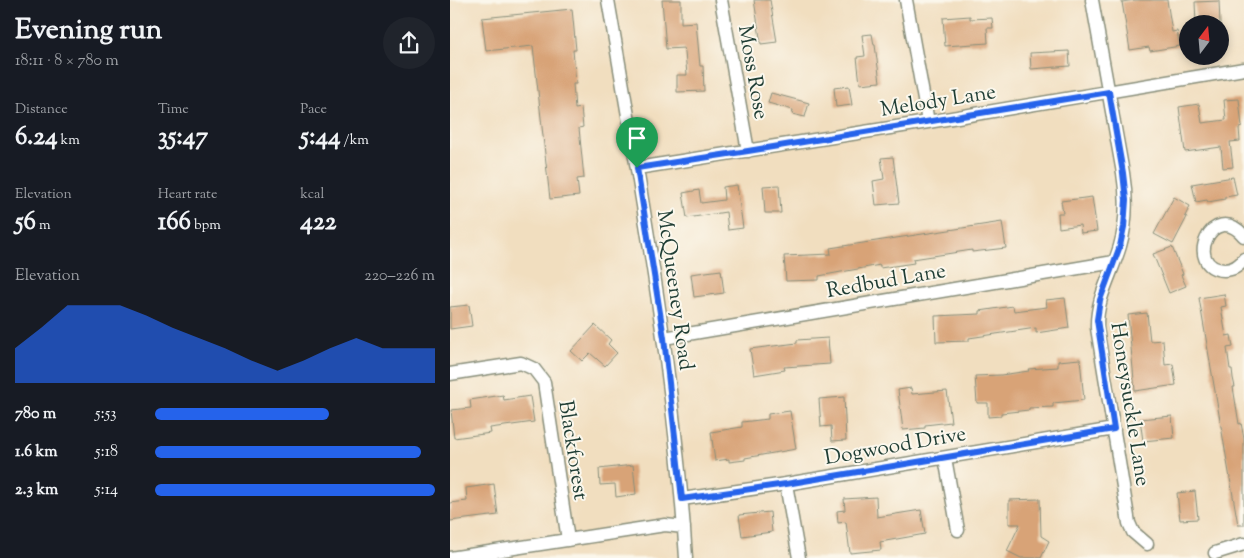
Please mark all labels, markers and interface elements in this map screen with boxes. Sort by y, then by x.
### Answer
text: Evening run [15,11,162,51]
north arrow [1179,15,1229,65]
map controls [1179,15,1229,65]
button: share [383,17,435,69]
street label: Moss Rose [729,23,775,122]
text: 18:11 · 8 × 780 m [15,50,119,73]
street label: Melody Lane [878,78,998,126]
text: Distance [15,100,68,120]
text: Time [158,100,189,120]
text: Pace [300,100,327,120]
pin [616,117,658,168]
text: 6.24 [15,120,58,156]
text: 35:47 [158,120,208,156]
text: 5:44 [300,120,341,156]
icon: arrive [623,124,651,152]
text: km [58,131,80,151]
text: /km [341,131,369,151]
text: Elevation [15,185,72,205]
text: Heart rate [158,185,217,205]
text: kcal [300,185,324,205]
text: 56 [15,205,36,241]
text: 166 [158,205,191,241]
text: 422 [300,205,336,241]
street label: McQueeney Road [648,208,700,372]
text: m [36,216,51,236]
text: bpm [191,216,221,236]
street label: Redbud Lane [824,257,948,307]
text: Elevation [15,265,80,288]
text: 220–226 m [364,265,435,288]
street label: Honeysuckle Lane [1101,320,1157,488]
street label: Blackforest [549,398,595,502]
text: 780 m [15,403,56,426]
text: 5:53 [95,403,117,426]
street label: Dogwood Drive [822,420,969,474]
text: 1.6 km [15,441,57,464]
text: 5:18 [95,441,118,464]
text: 2.3 km [15,479,58,502]
text: 5:14 [95,479,118,502]

